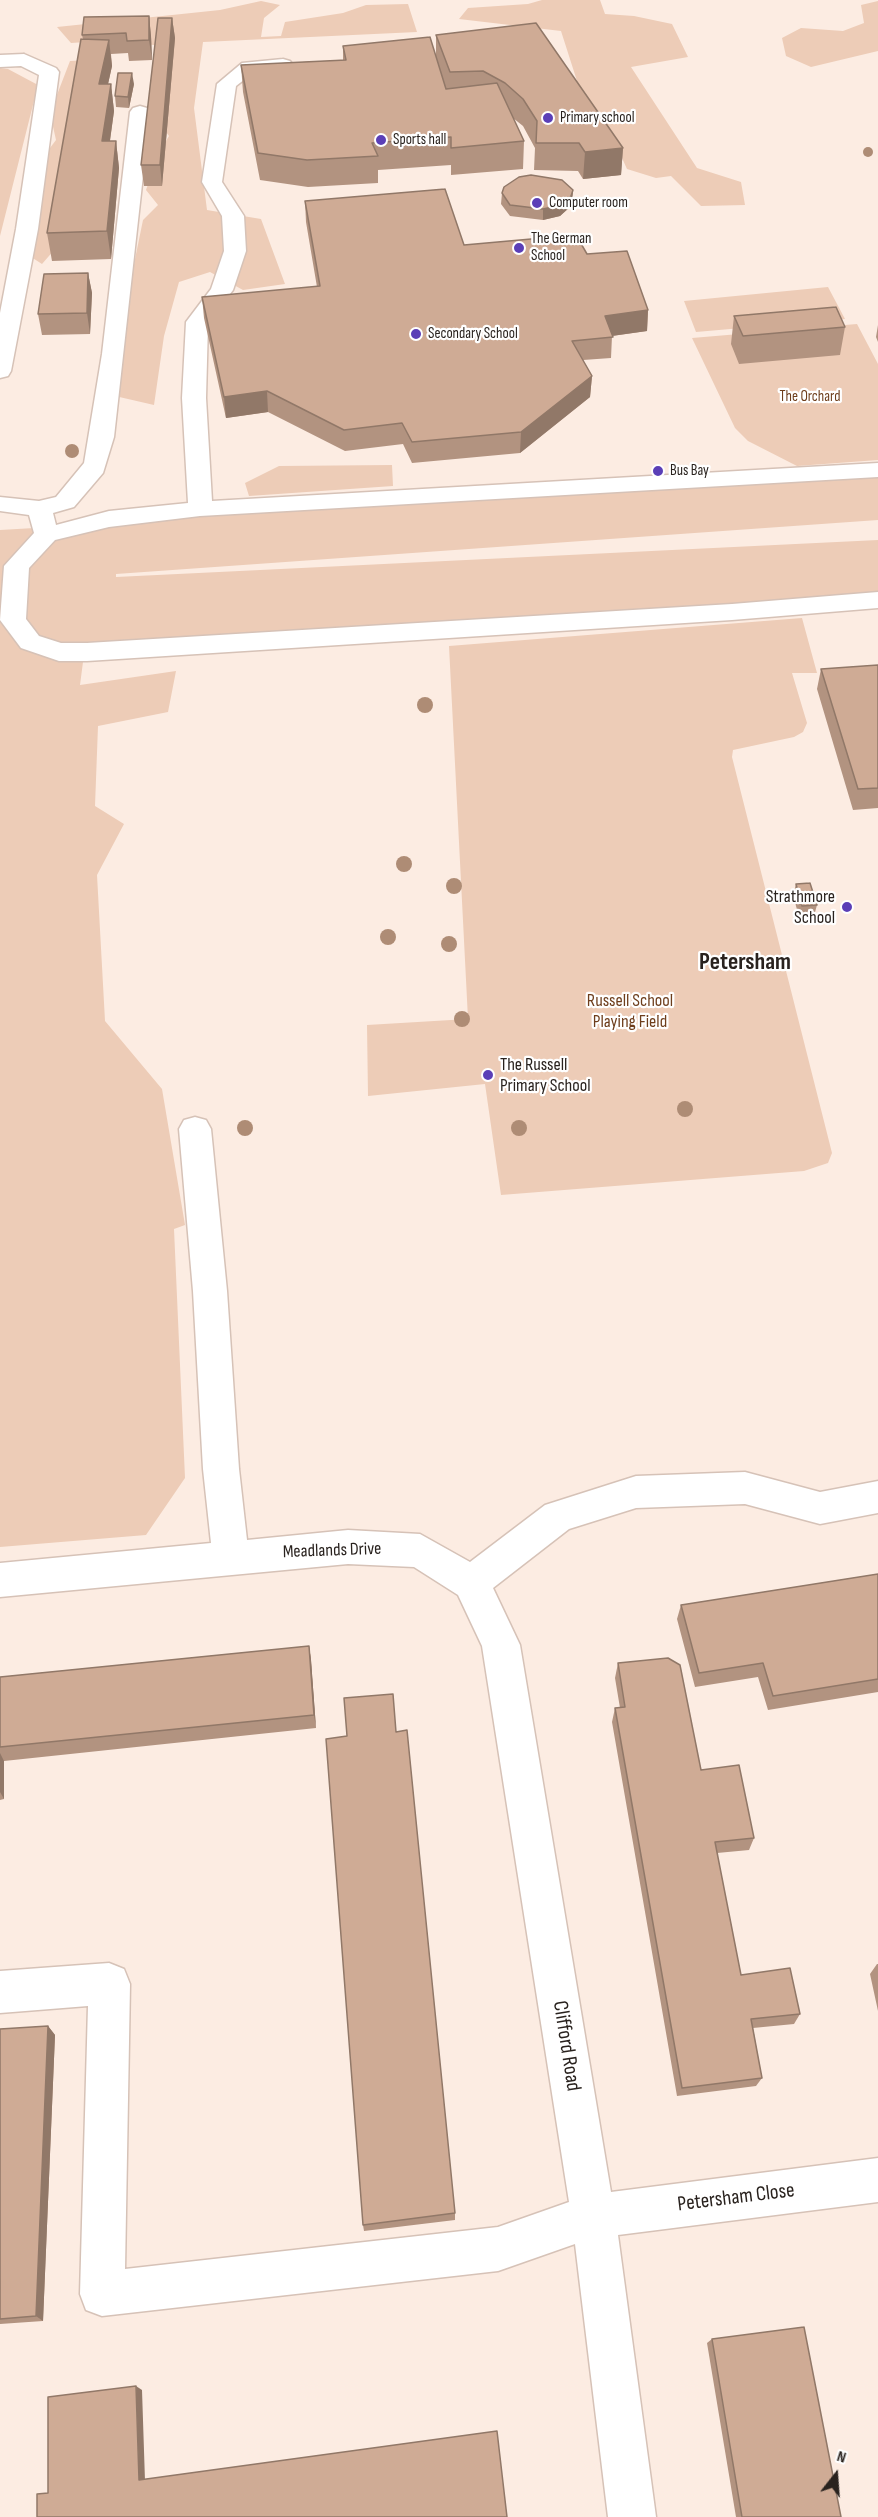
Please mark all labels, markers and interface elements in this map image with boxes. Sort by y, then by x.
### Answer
place label: Primary school [560,109,634,127]
marker: Primary school [541,111,555,125]
place label: Sports hall [393,131,446,149]
marker: Sports hall [374,133,388,147]
place label: Computer room [549,194,628,212]
marker: Computer room [530,196,544,210]
place label: The German School [531,230,591,265]
marker: The German School [512,241,526,255]
place label: Secondary School [428,325,518,343]
marker: Secondary School [409,327,423,341]
park label: The Orchard [780,388,840,406]
place label: Bus Bay [670,462,709,480]
marker: Bus Bay [651,464,665,478]
place label: Strathmore School [766,886,835,928]
marker: Strathmore School [840,900,854,914]
district label: Petersham [699,949,791,977]
park label: Russell School Playing Field [587,990,673,1032]
place label: The Russell Primary School [500,1054,591,1096]
marker: The Russell Primary School [481,1068,495,1082]
street label: Meadlands Drive [282,1538,382,1564]
street label: Clifford Road [546,1999,586,2093]
street label: Petersham Close [676,2178,796,2218]
north arrow [806,2445,866,2505]
text: N [835,2447,848,2468]

